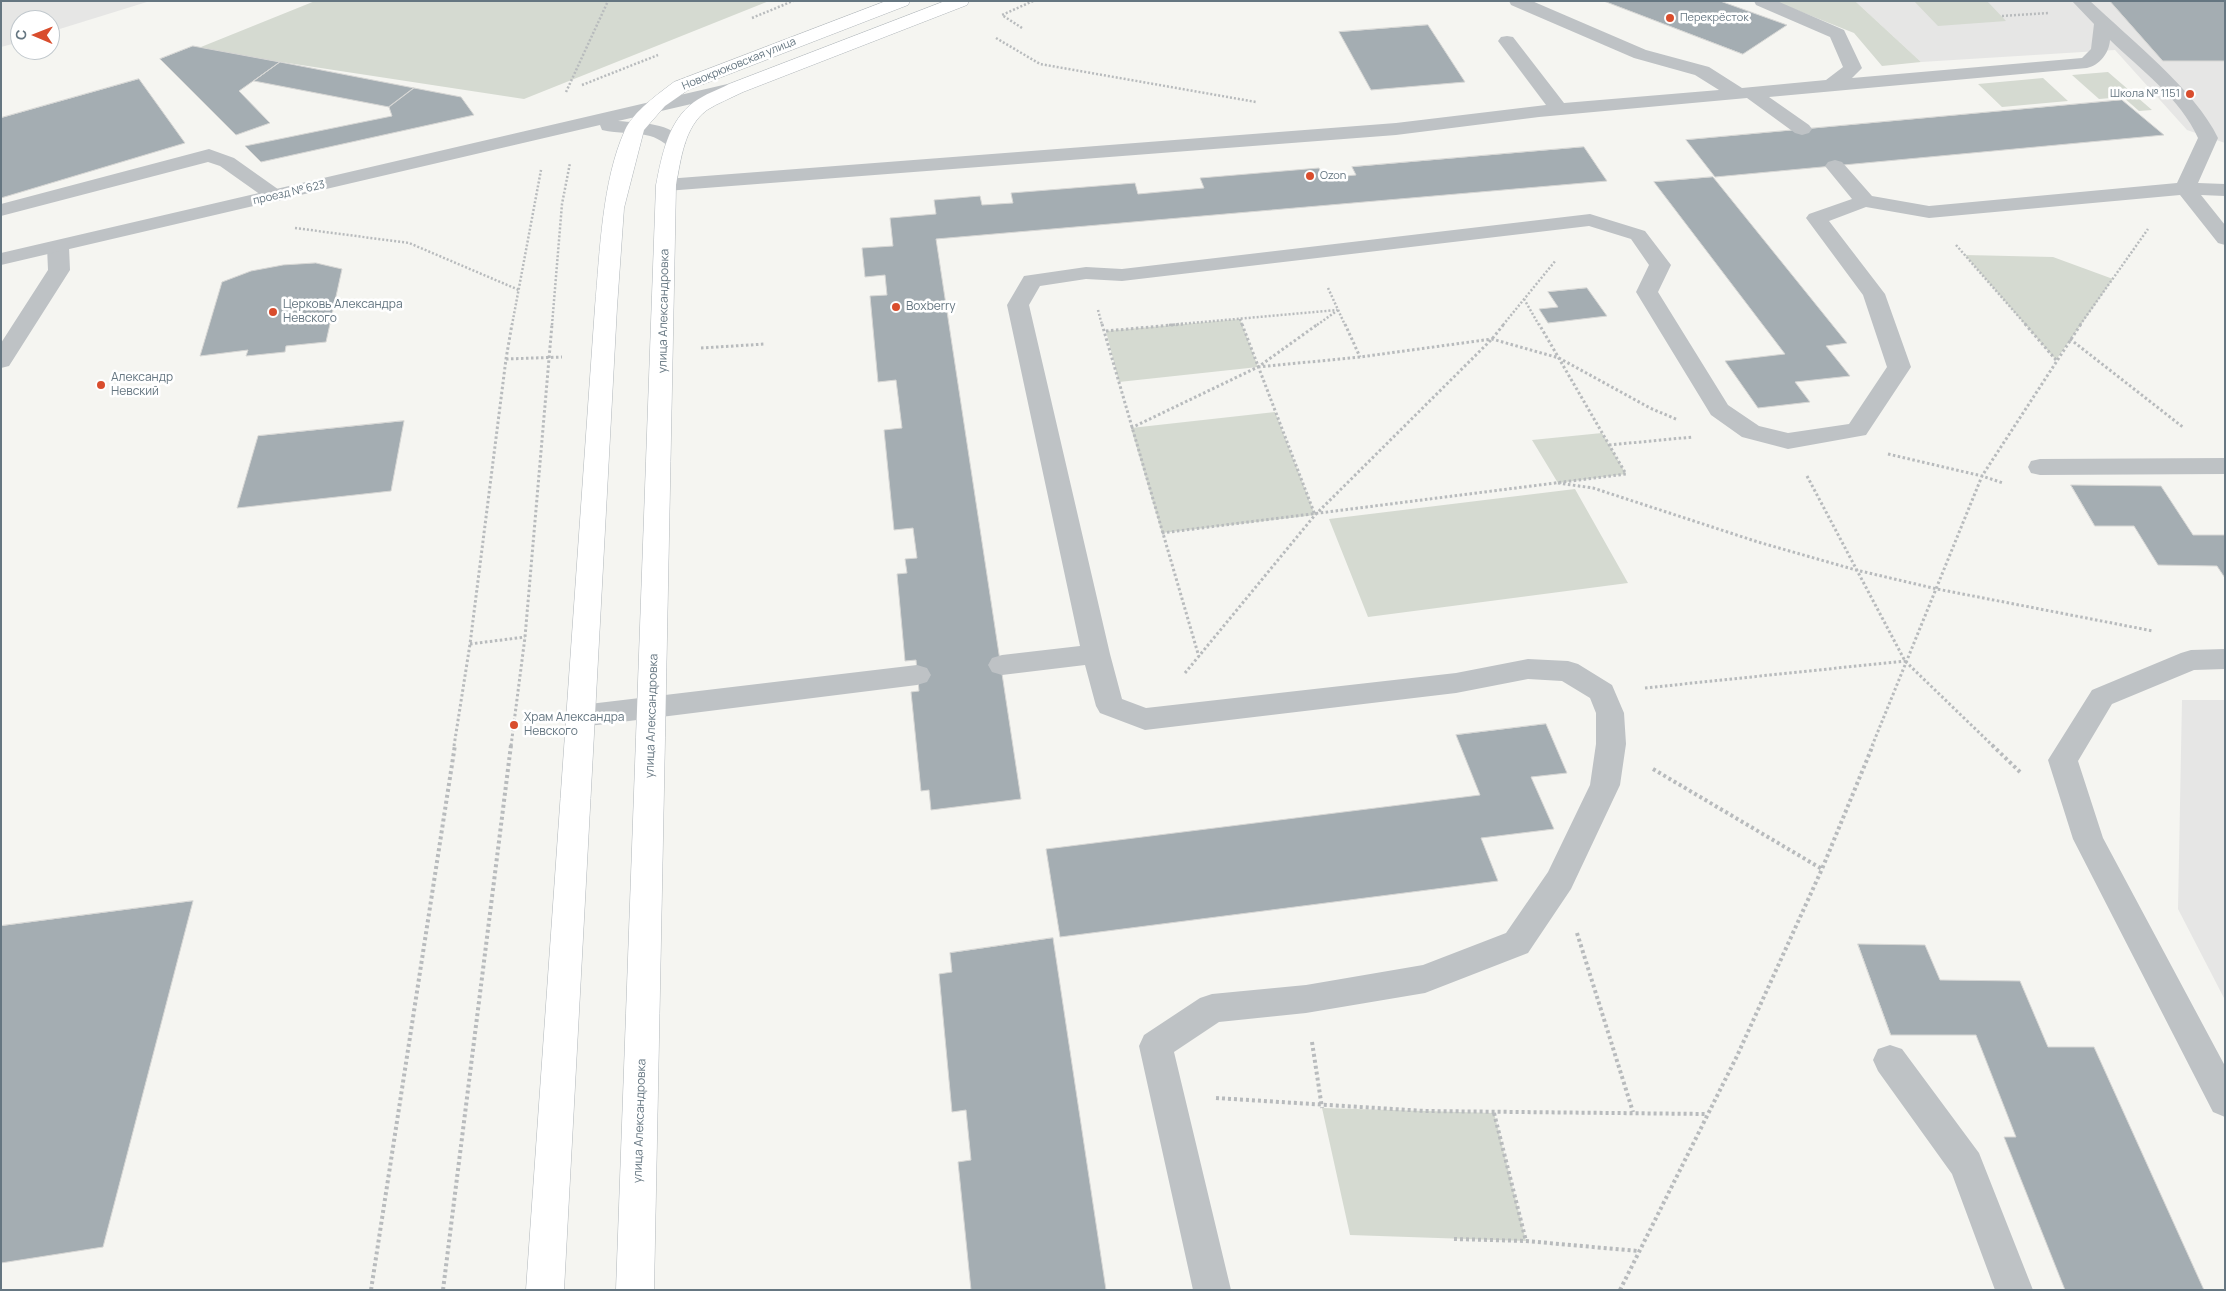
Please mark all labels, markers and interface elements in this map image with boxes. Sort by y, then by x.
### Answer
north arrow [10,10,60,60]
place label: Перекрёсток [1680,11,1749,25]
marker: Перекрёсток [1664,12,1676,24]
text: С [11,29,30,40]
street label: Новокрюковская улица [680,35,798,93]
place label: Школа № 1151 [2110,87,2180,101]
marker: Школа № 1151 [2184,88,2196,100]
place label: Ozon [1320,169,1346,183]
marker: Ozon [1304,170,1316,182]
street label: проезд № 623 [252,178,326,208]
street label: улица Александровка [656,249,672,373]
place label: Церковь Александра Невского [283,298,403,326]
place label: Boxberry [906,300,956,314]
marker: Boxberry [890,301,902,313]
marker: Церковь Александра Невского [267,306,279,318]
place label: Александр Невский [111,371,173,399]
marker: Александр Невский [95,379,107,391]
street label: улица Александровка [643,654,661,778]
place label: Храм Александра Невского [524,711,624,739]
marker: Храм Александра Невского [508,719,520,731]
street label: улица Александровка [631,1059,649,1183]

